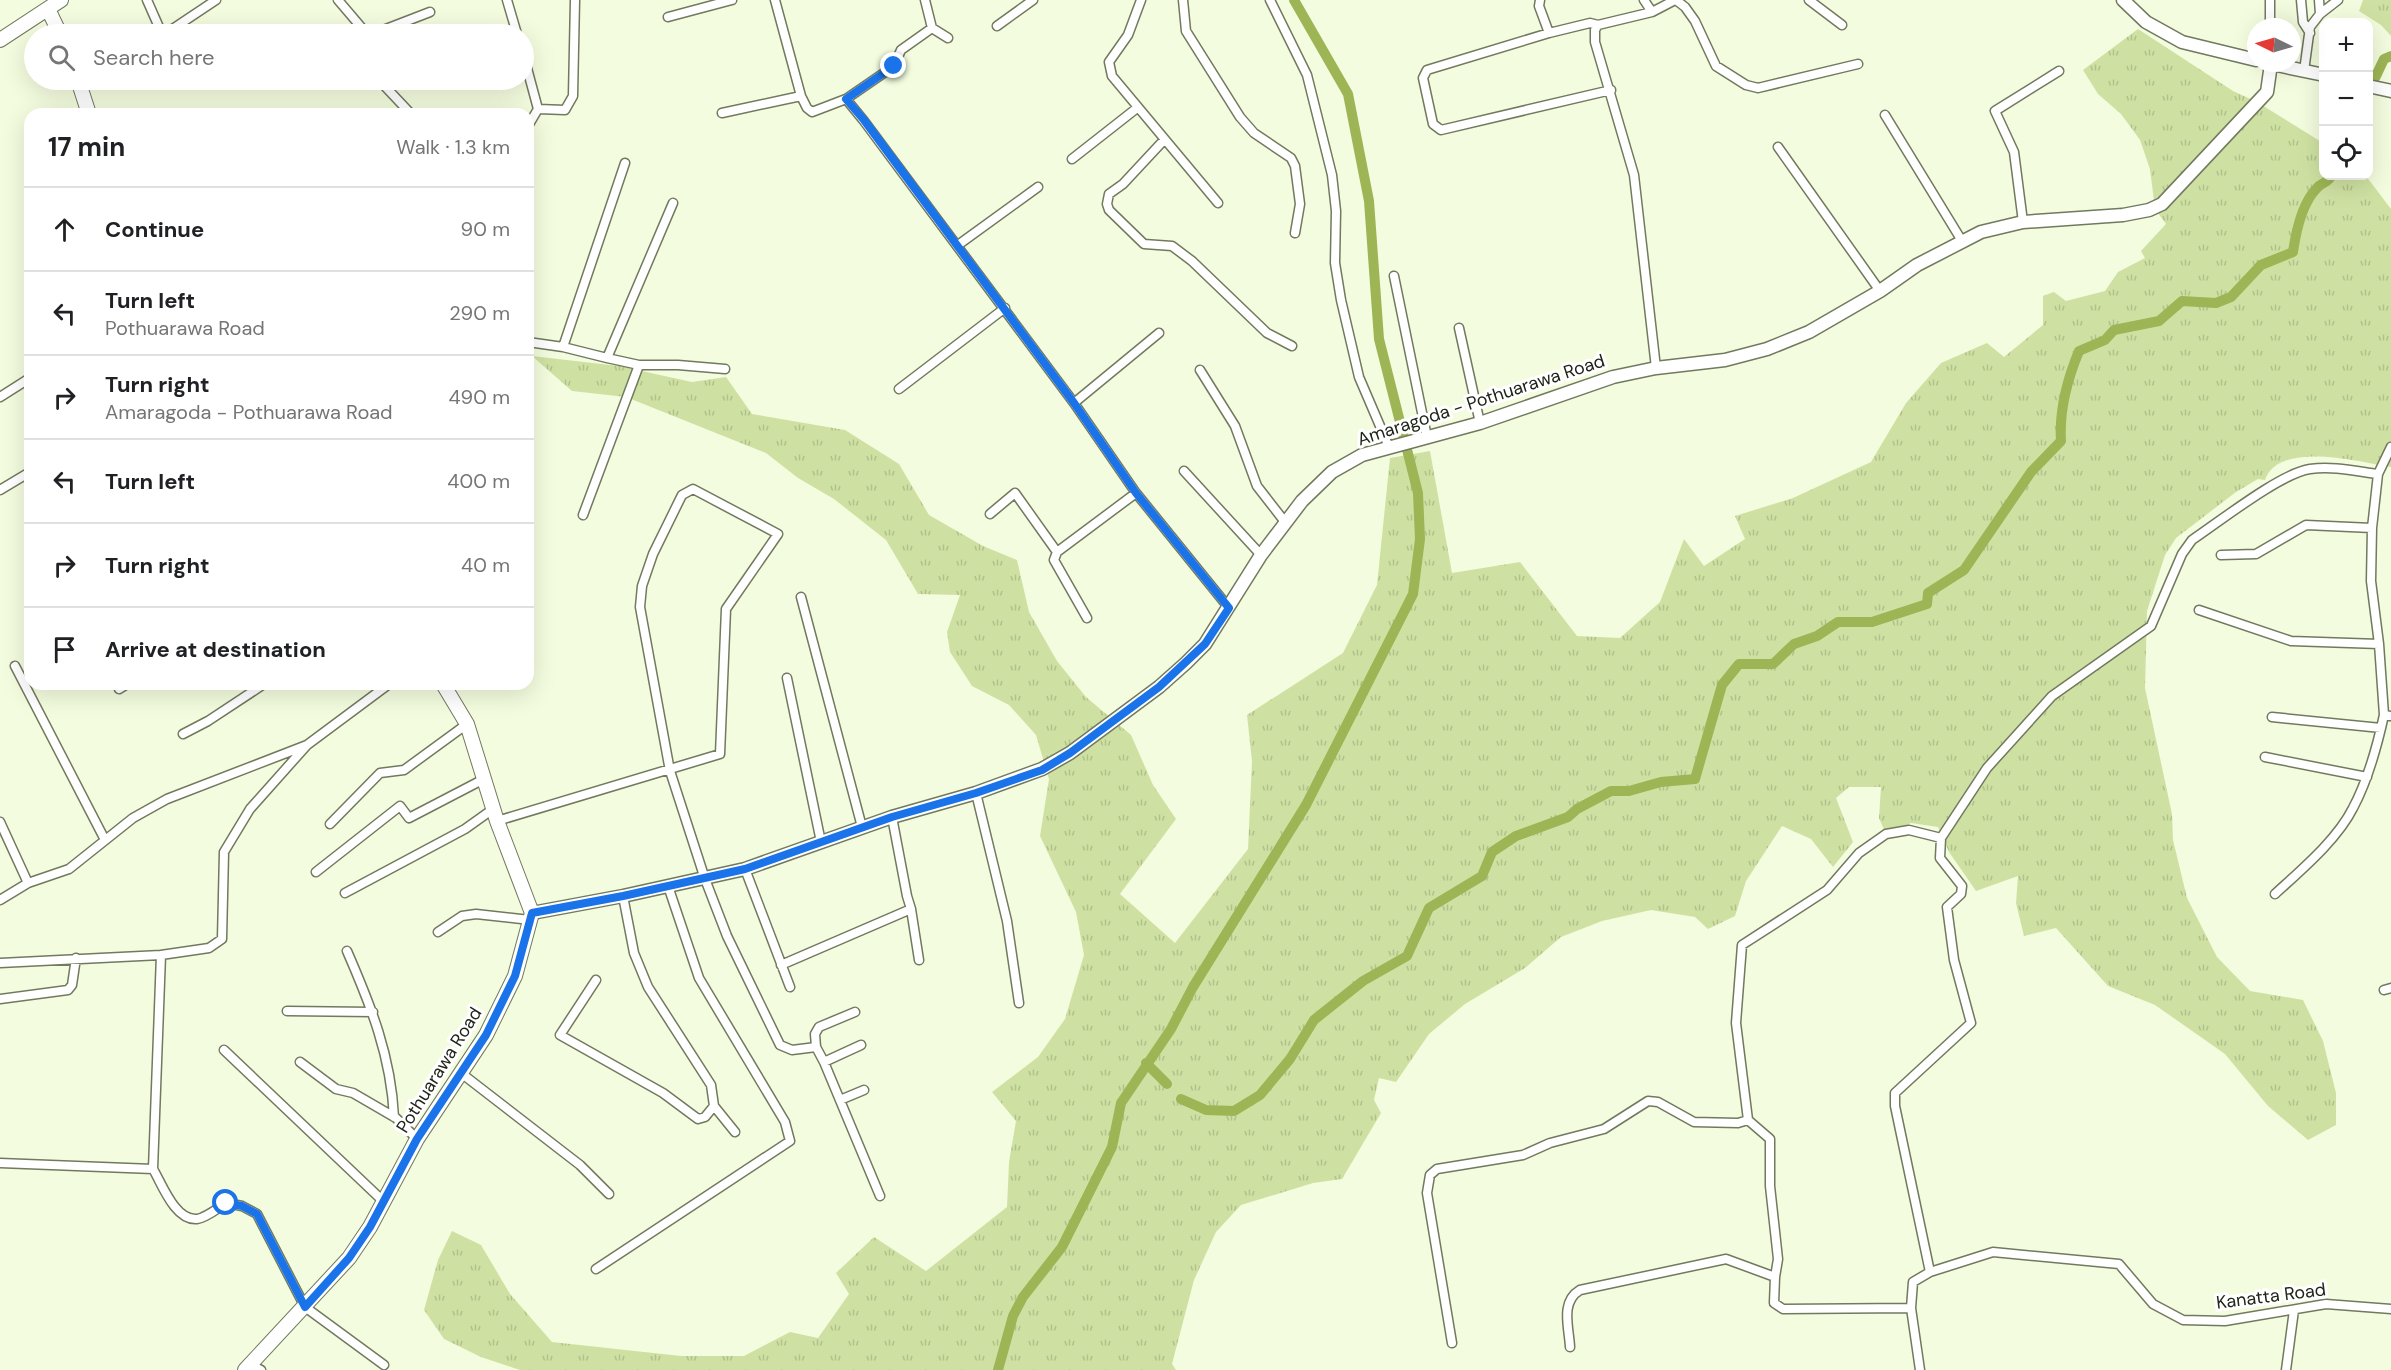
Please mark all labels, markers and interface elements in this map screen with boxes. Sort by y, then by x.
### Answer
north arrow [2247,18,2301,72]
map controls [2319,18,2373,180]
button: + [2319,18,2373,72]
search box [24,24,534,90]
icon: search [45,41,78,74]
text: Search here [93,43,214,72]
route end [880,52,906,78]
button: − [2319,72,2373,126]
button: locate [2319,126,2373,180]
text: 17 min [48,130,125,164]
text: Walk · 1.3 km [396,134,510,160]
icon: ahead [48,213,81,246]
text: Continue [105,215,204,244]
text: 90 m [461,216,510,242]
text: Turn left [105,286,195,315]
icon: left [48,297,81,330]
text: 290 m [449,300,510,326]
text: Pothuarawa Road [105,315,265,341]
street label: Amaragoda - Pothuarawa Road [1354,349,1608,451]
text: Turn right [105,370,210,399]
icon: right [48,381,81,414]
text: 490 m [448,384,510,410]
text: Amaragoda - Pothuarawa Road [105,399,393,425]
icon: left [48,465,81,498]
text: Turn left [105,467,195,496]
text: 400 m [447,468,510,494]
icon: right [48,549,81,582]
text: Turn right [105,551,210,580]
text: 40 m [461,552,510,578]
icon: arrive [48,633,81,666]
text: Arrive at destination [105,635,326,664]
street label: Pothuarawa Road [391,1003,487,1137]
route start [212,1189,238,1215]
street label: Kanatta Road [2215,1277,2327,1315]

